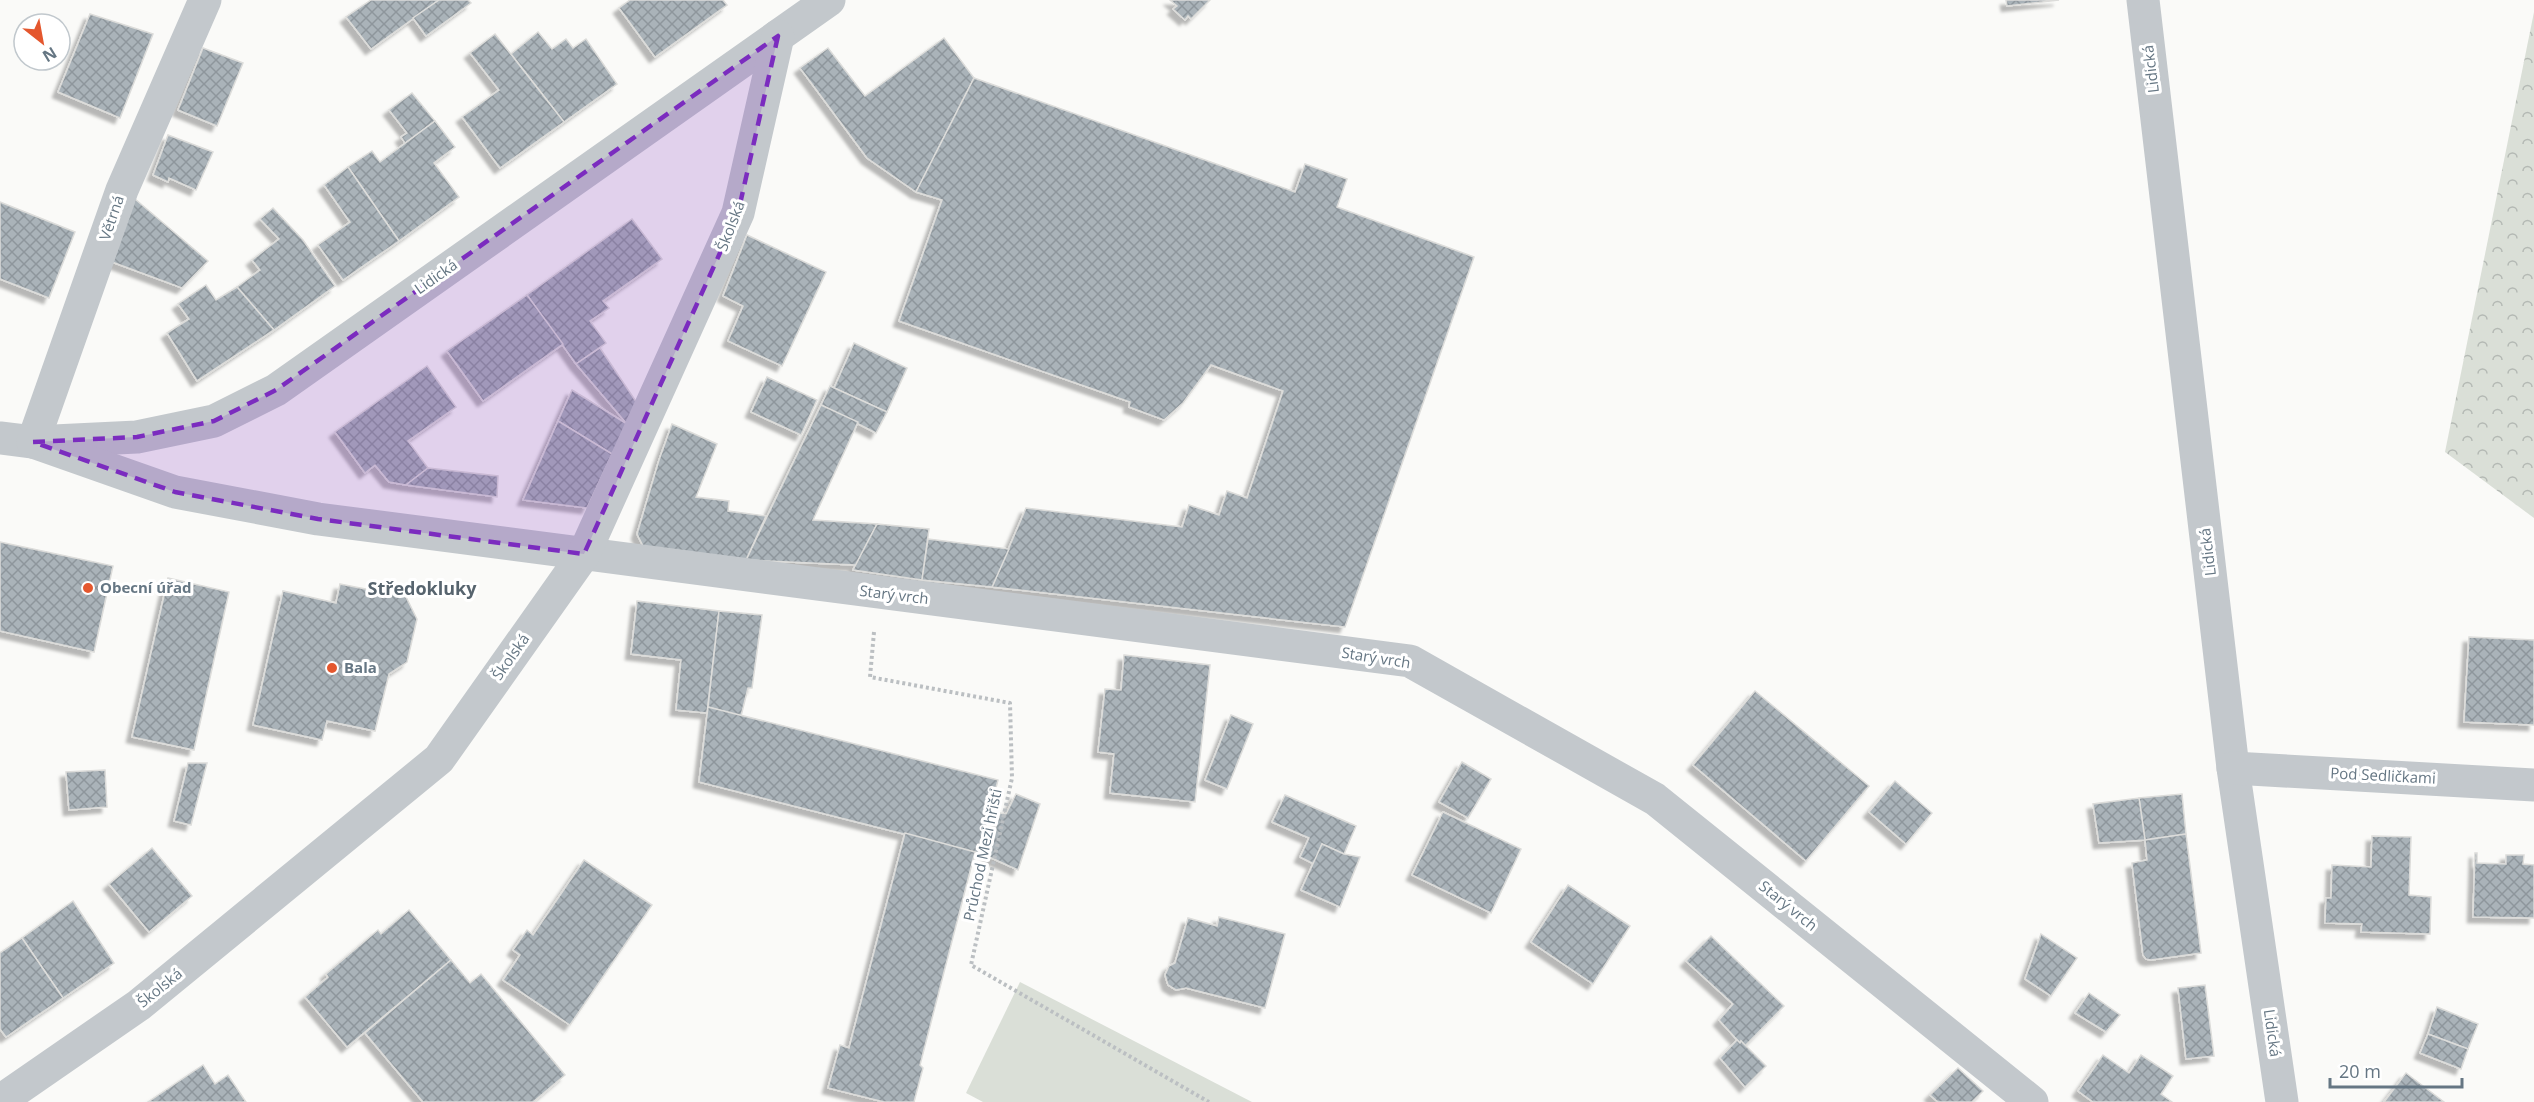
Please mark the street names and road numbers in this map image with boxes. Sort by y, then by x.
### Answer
street label: Lidická [2137,44,2163,94]
street label: Větrná [94,192,128,243]
street label: Školská [711,198,749,254]
street label: Lidická [410,254,461,298]
street label: Lidická [2194,527,2220,577]
street label: Starý vrch [858,580,930,608]
street label: Školská [487,629,533,684]
street label: Starý vrch [1340,642,1412,672]
street label: Pod Sedličkami [2330,762,2436,788]
street label: Průchod Mezi hřišti [958,787,1006,923]
street label: Starý vrch [1755,876,1822,935]
street label: Školská [133,963,186,1011]
street label: Lidická [2260,1008,2286,1058]

